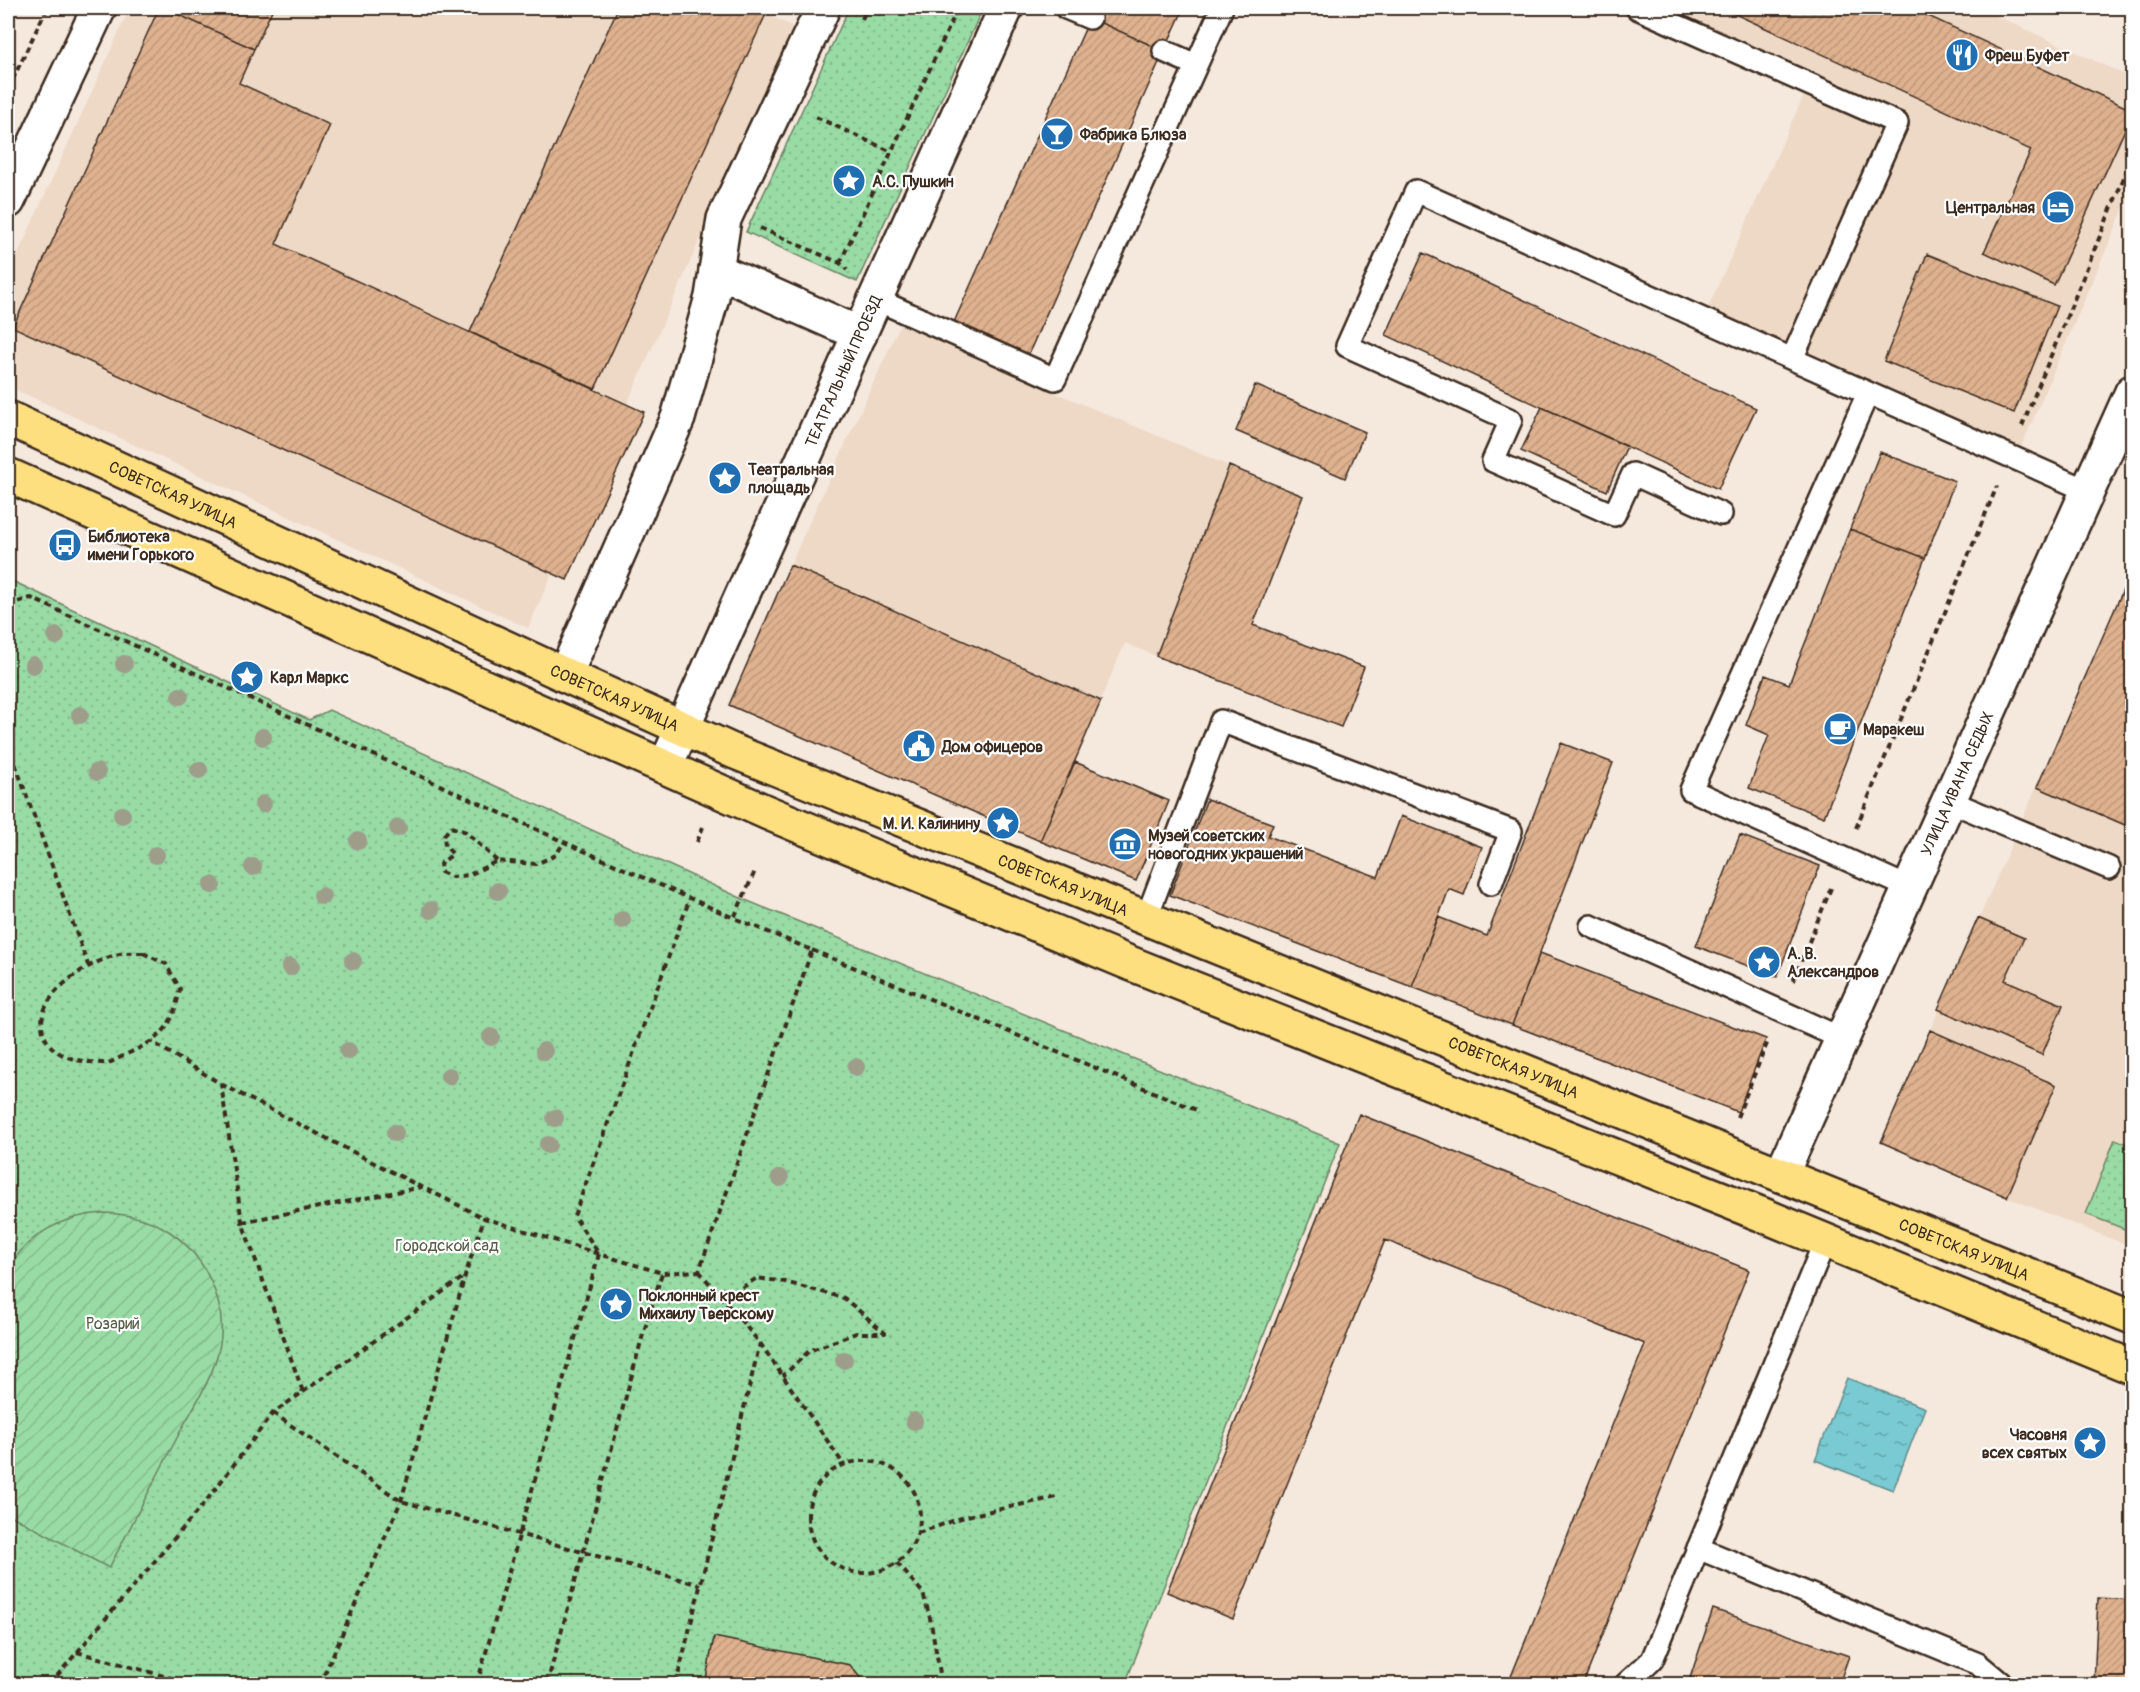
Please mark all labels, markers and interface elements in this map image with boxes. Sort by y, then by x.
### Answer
restaurant icon: Фреш Буфет [1944,37,1980,73]
place label: Фреш Буфет [1984,46,2071,66]
bar icon: Фабрика Блюза [1039,116,1075,152]
place label: Фабрика Блюза [1079,125,1187,145]
place icon: А.С. Пушкин [831,163,867,199]
place label: А.С. Пушкин [872,172,954,192]
hotel icon: Центральная [2040,189,2076,225]
place label: Центральная [1946,198,2035,218]
street label: ТЕАТРАЛЬНЫЙ ПРОЕЗД [801,292,887,450]
street label: СОВЕТСКАЯ УЛИЦА [105,457,240,533]
place icon: Театральная площадь [707,460,743,496]
place label: Театральная площадь [747,460,834,498]
bus stop icon: Библиотека имени Горького [47,527,83,563]
place label: Библиотека имени Горького [87,527,195,565]
place icon: Карл Маркс [229,659,265,695]
street label: СОВЕТСКАЯ УЛИЦА [547,661,682,736]
place label: Карл Маркс [270,668,349,688]
street label: УЛИЦА ИВАНА СЕДЫХ [1917,709,1998,859]
cafe icon: Маракеш [1822,711,1858,747]
place label: Маракеш [1863,720,1924,740]
public building icon: Дом офицеров [901,728,937,764]
place label: Дом офицеров [941,737,1043,757]
place icon: М. И. Калинину [985,805,1021,841]
place label: М. И. Калинину [883,814,980,834]
museum icon: Музей советских новогодних украшений [1107,826,1143,862]
place label: Музей советских новогодних украшений [1148,826,1304,864]
street label: СОВЕТСКАЯ УЛИЦА [995,850,1131,921]
place icon: А. В. Александров [1746,944,1782,980]
place label: А. В. Александров [1787,944,1879,982]
street label: СОВЕТСКАЯ УЛИЦА [1445,1032,1582,1103]
street label: СОВЕТСКАЯ УЛИЦА [1896,1215,2032,1285]
park label: Городской сад [395,1236,499,1256]
place icon: Поклонный крест Михаилу Тверскому [598,1286,634,1322]
place label: Поклонный крест Михаилу Тверскому [639,1286,774,1324]
park label: Розарий [86,1314,140,1334]
place label: Часовня всех святых [1982,1425,2067,1463]
place icon: Часовня всех святых [2072,1425,2108,1461]

